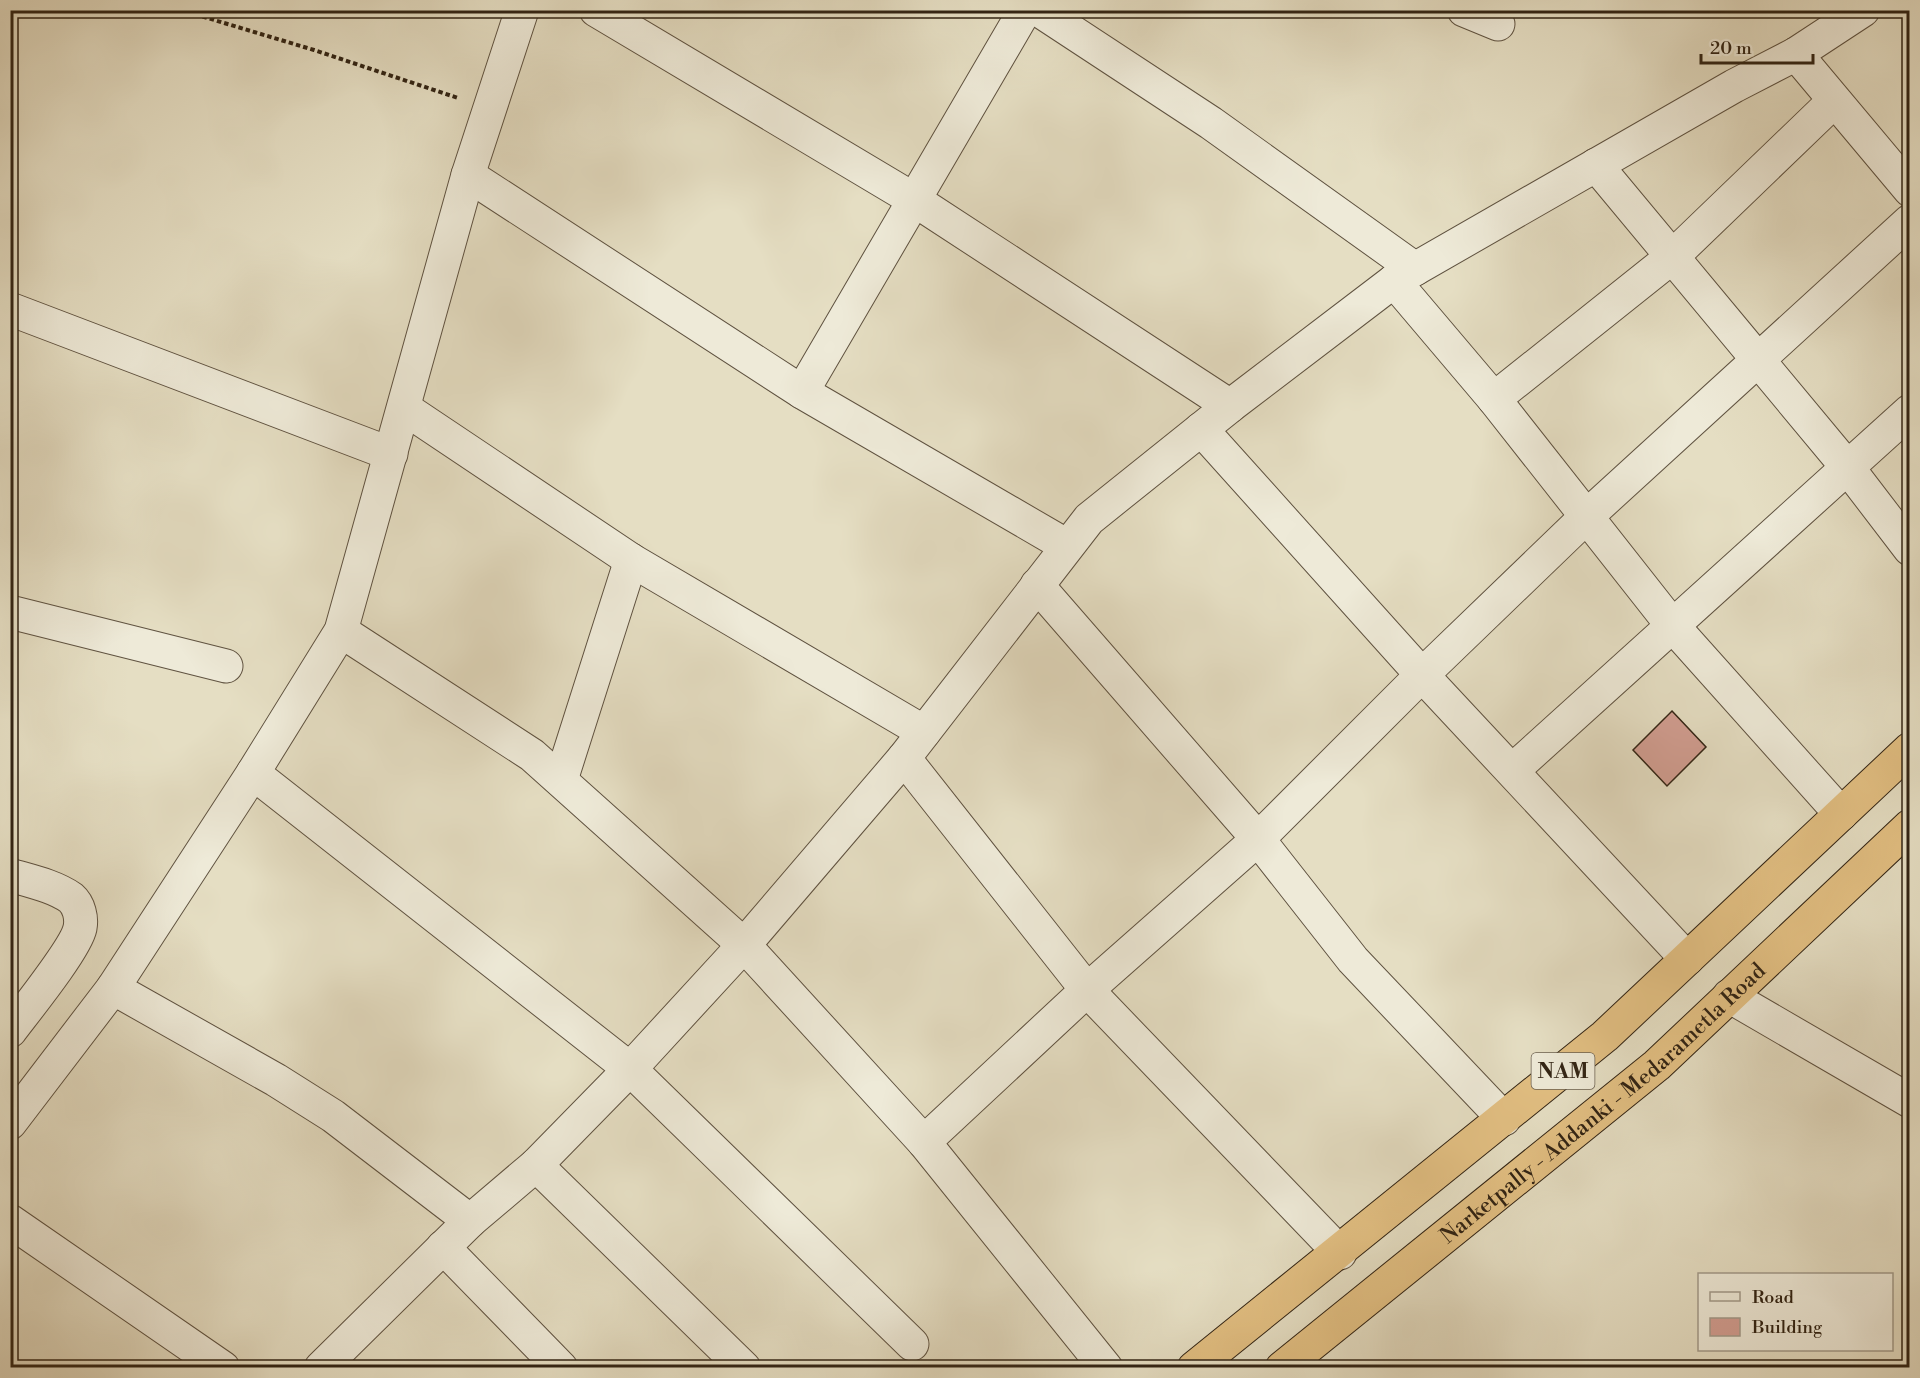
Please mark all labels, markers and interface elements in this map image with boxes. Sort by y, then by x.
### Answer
scale bar [1701,27,1814,65]
text: 20 m [1710,37,1752,60]
street label: Narketpally - Addanki - Medarametla Road [1435,957,1772,1250]
road number: NAM [1532,1053,1594,1089]
legend [1698,1273,1893,1351]
text: Road [1752,1286,1795,1309]
text: Building [1751,1316,1823,1339]

